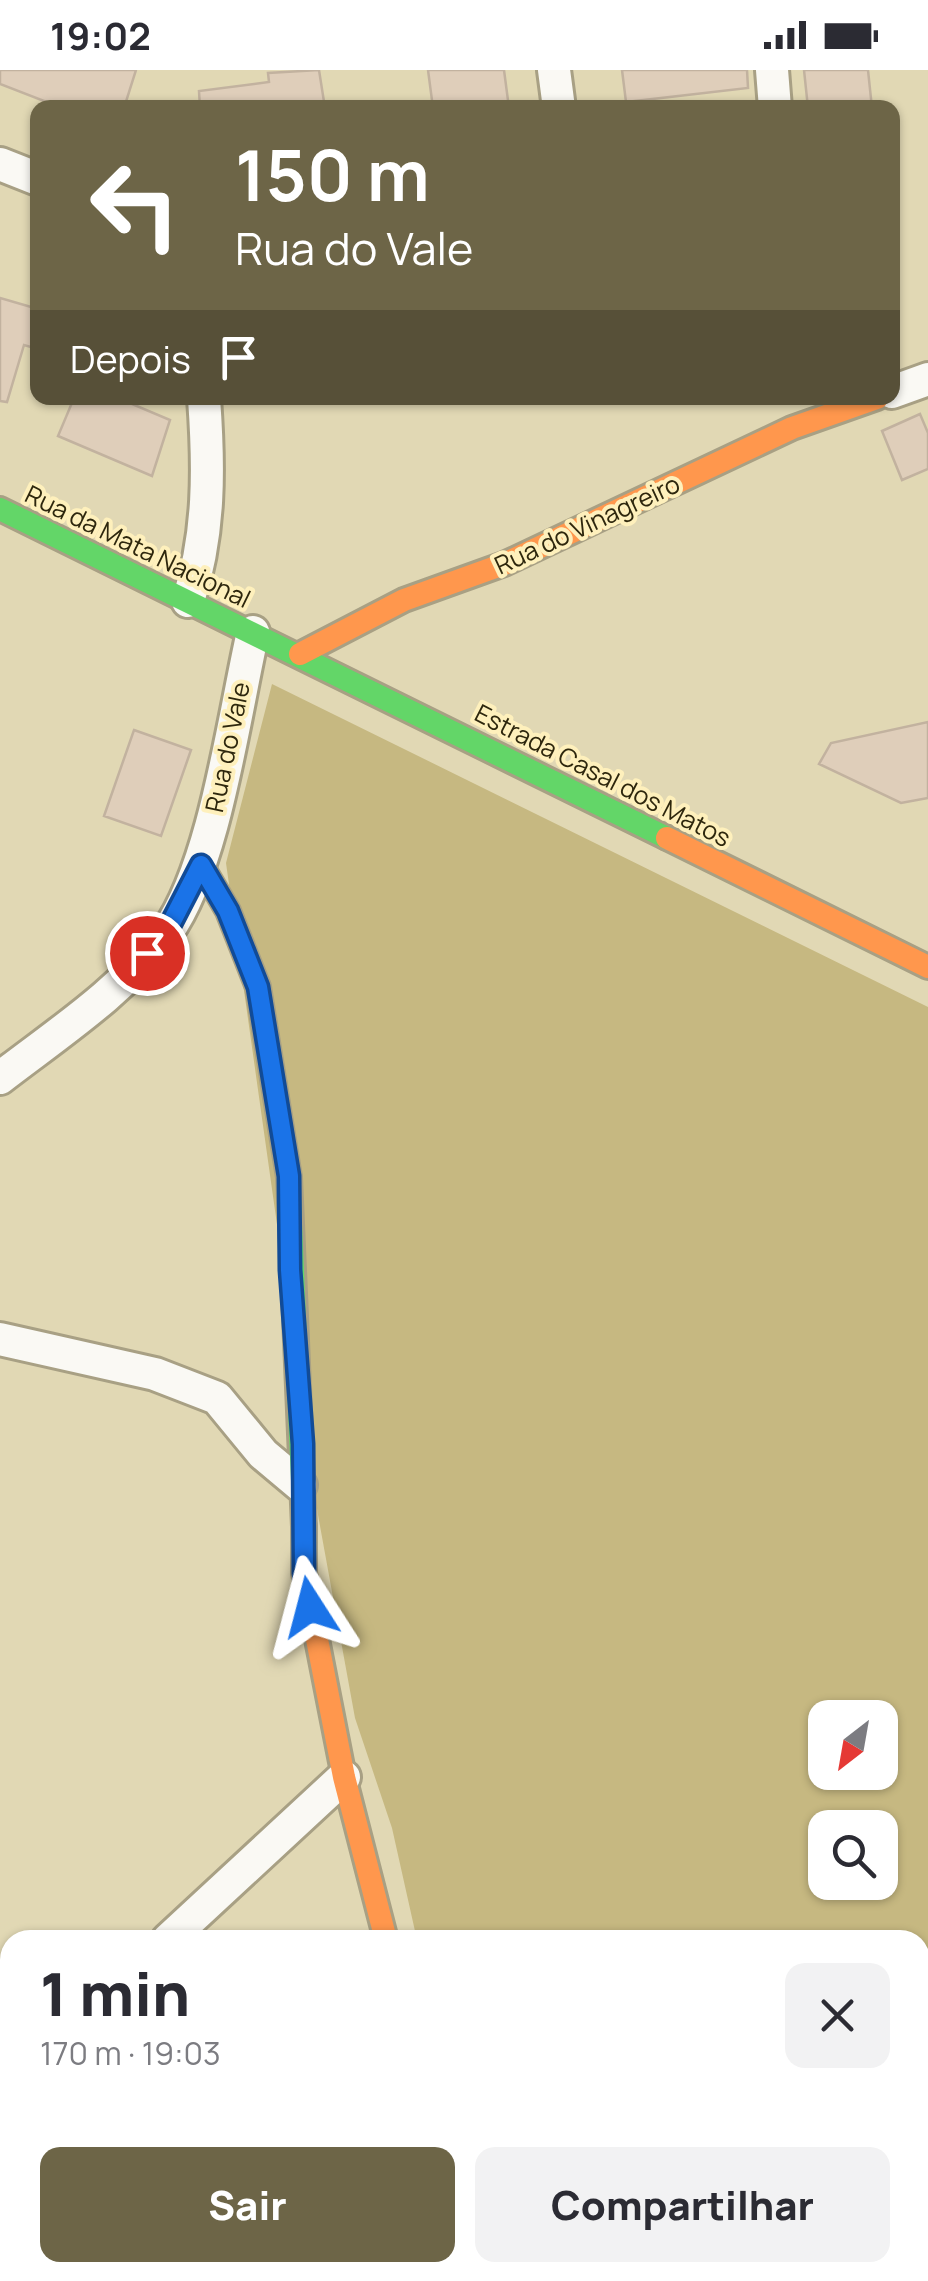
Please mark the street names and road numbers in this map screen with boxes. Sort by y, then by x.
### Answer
street label: Rua do Vinagreiro [489,466,685,582]
street label: Rua da Mata Nacional [19,476,257,616]
street label: Rua do Vale [196,679,258,815]
street label: Estrada Casal dos Matos [469,695,737,855]

